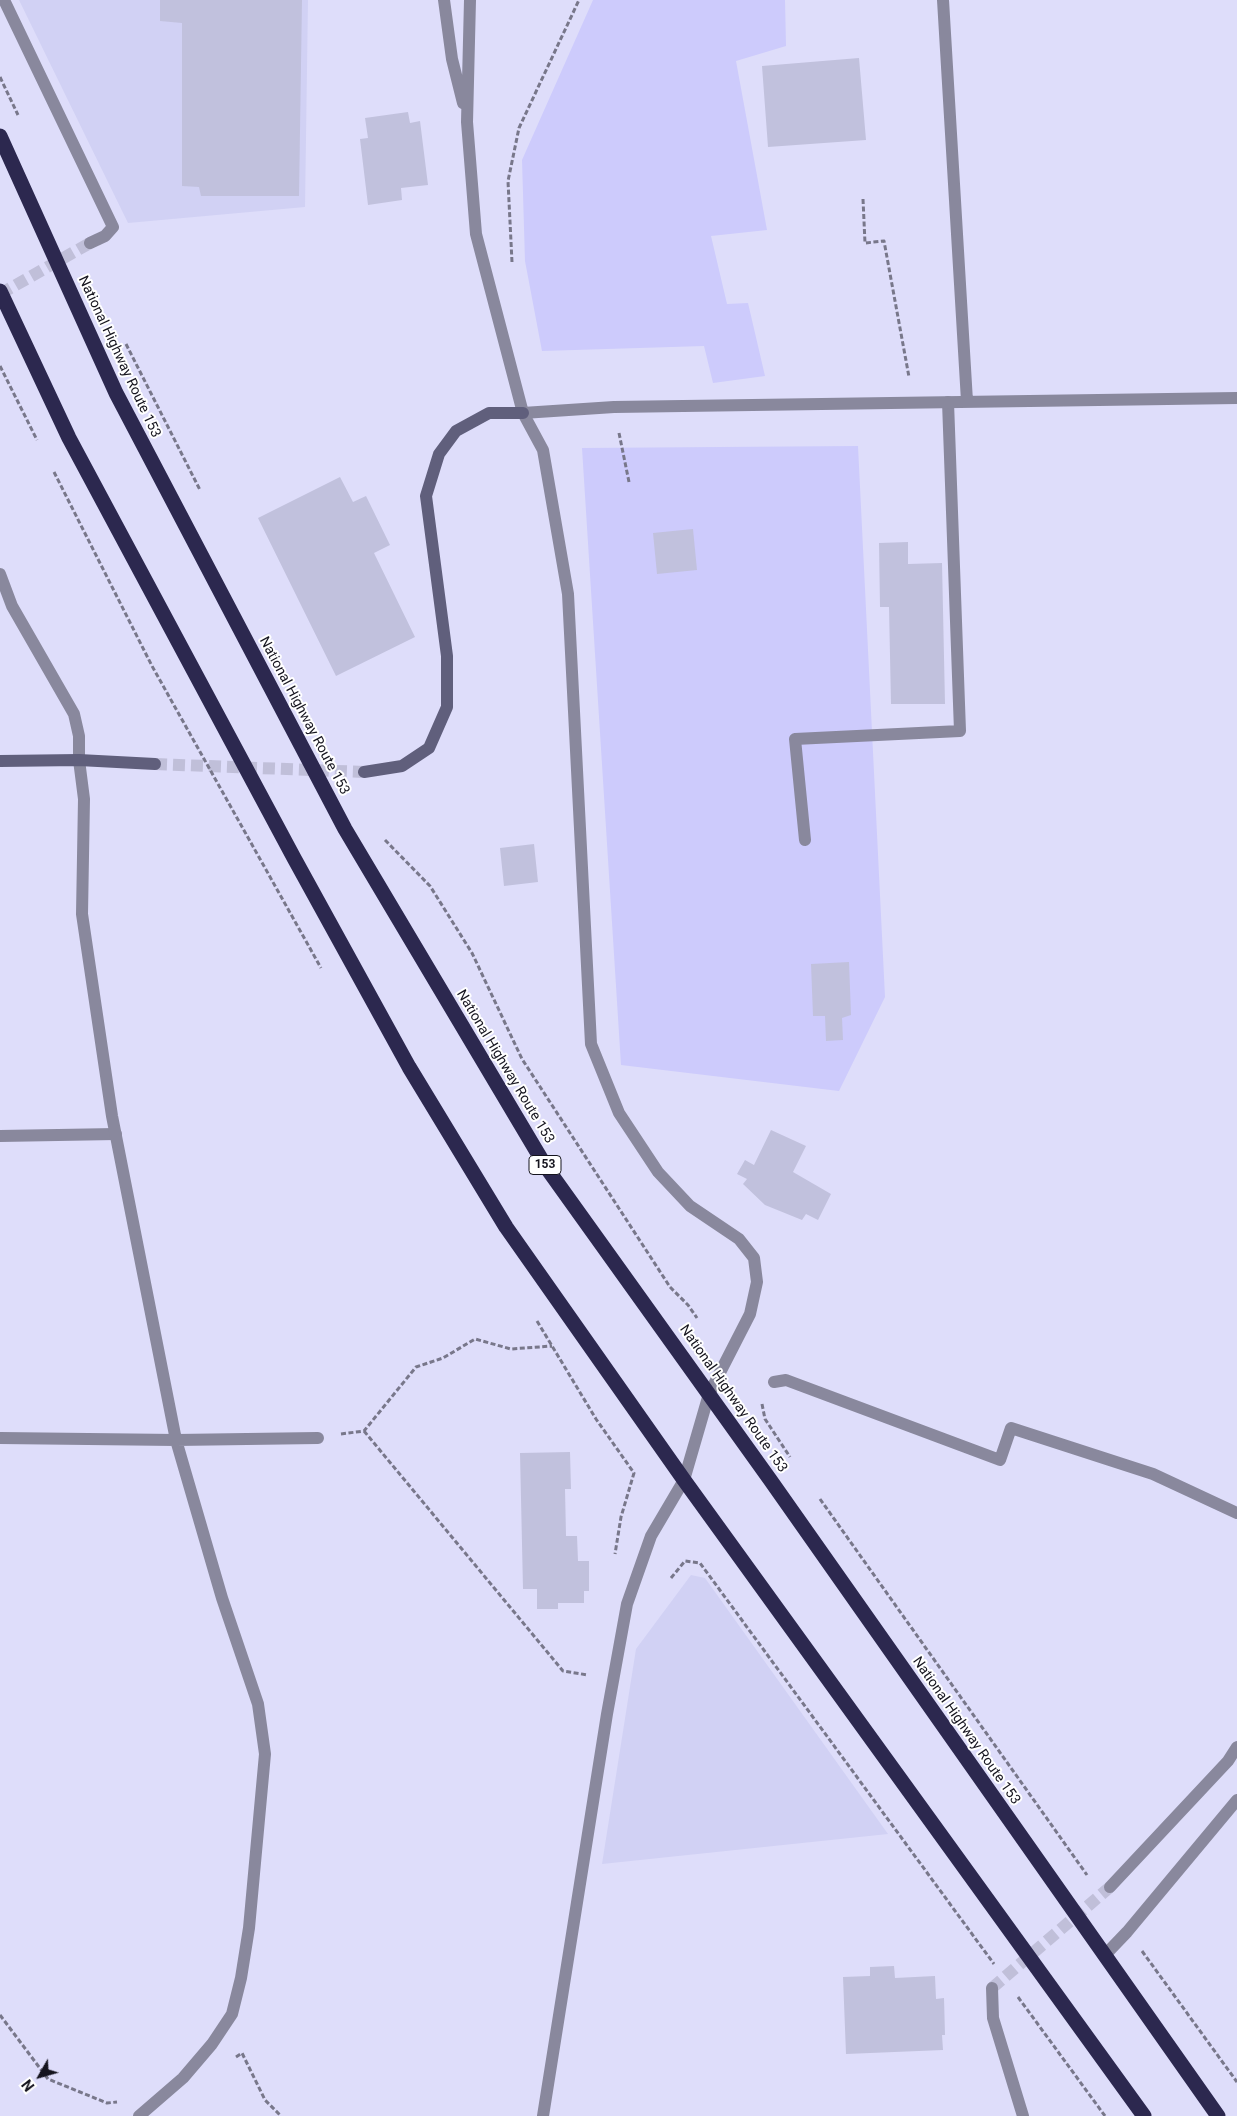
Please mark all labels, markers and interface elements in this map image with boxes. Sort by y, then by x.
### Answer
street label: National Highway Route 153 [74,274,164,440]
street label: National Highway Route 153 [255,634,353,798]
street label: National Highway Route 153 [452,987,558,1147]
road number: 153 [529,1156,561,1174]
street label: National Highway Route 153 [676,1322,790,1476]
street label: National Highway Route 153 [909,1654,1023,1808]
north arrow [15,2051,65,2101]
text: N [19,2076,38,2094]

